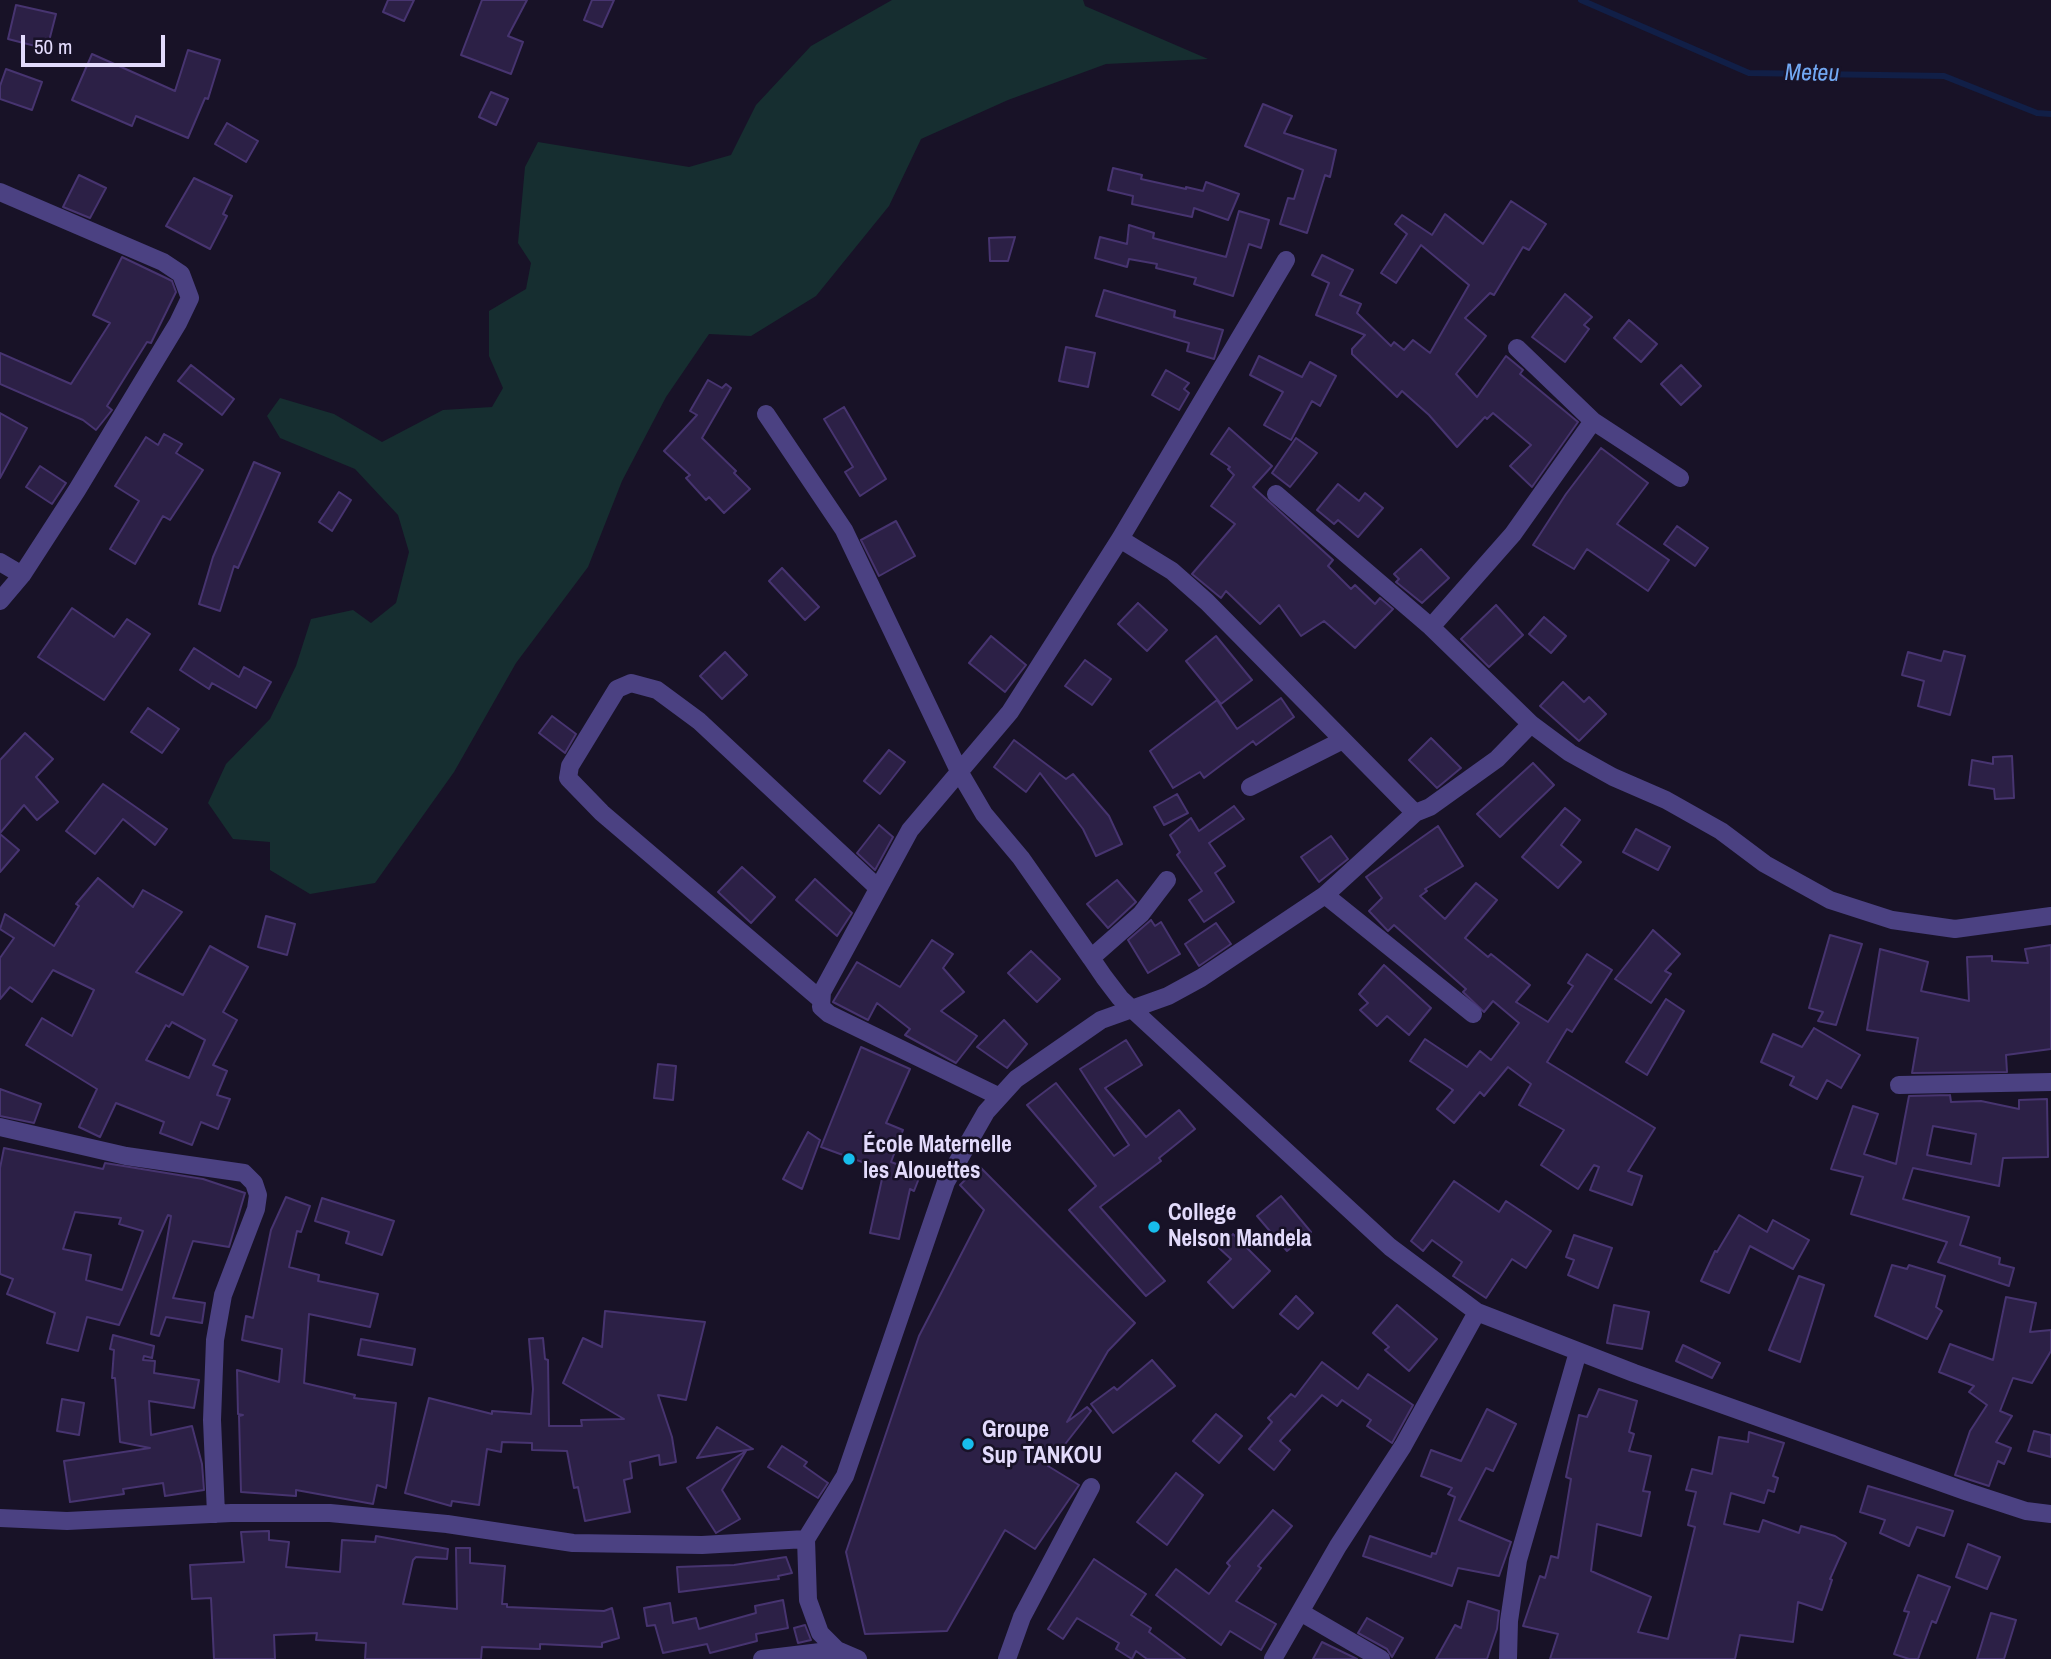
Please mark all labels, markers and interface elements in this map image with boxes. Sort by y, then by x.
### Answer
scale bar [24,21,168,65]
text: 50 m [34,32,72,61]
water label: Meteu [1784,59,1840,89]
place label: École Maternelle les Alouettes [863,1132,1012,1186]
marker: École Maternelle les Alouettes [841,1151,857,1167]
place label: College Nelson Mandela [1168,1200,1312,1254]
marker: College Nelson Mandela [1146,1219,1162,1235]
place label: Groupe Sup TANKOU [982,1417,1102,1471]
marker: Groupe Sup TANKOU [960,1436,976,1452]

